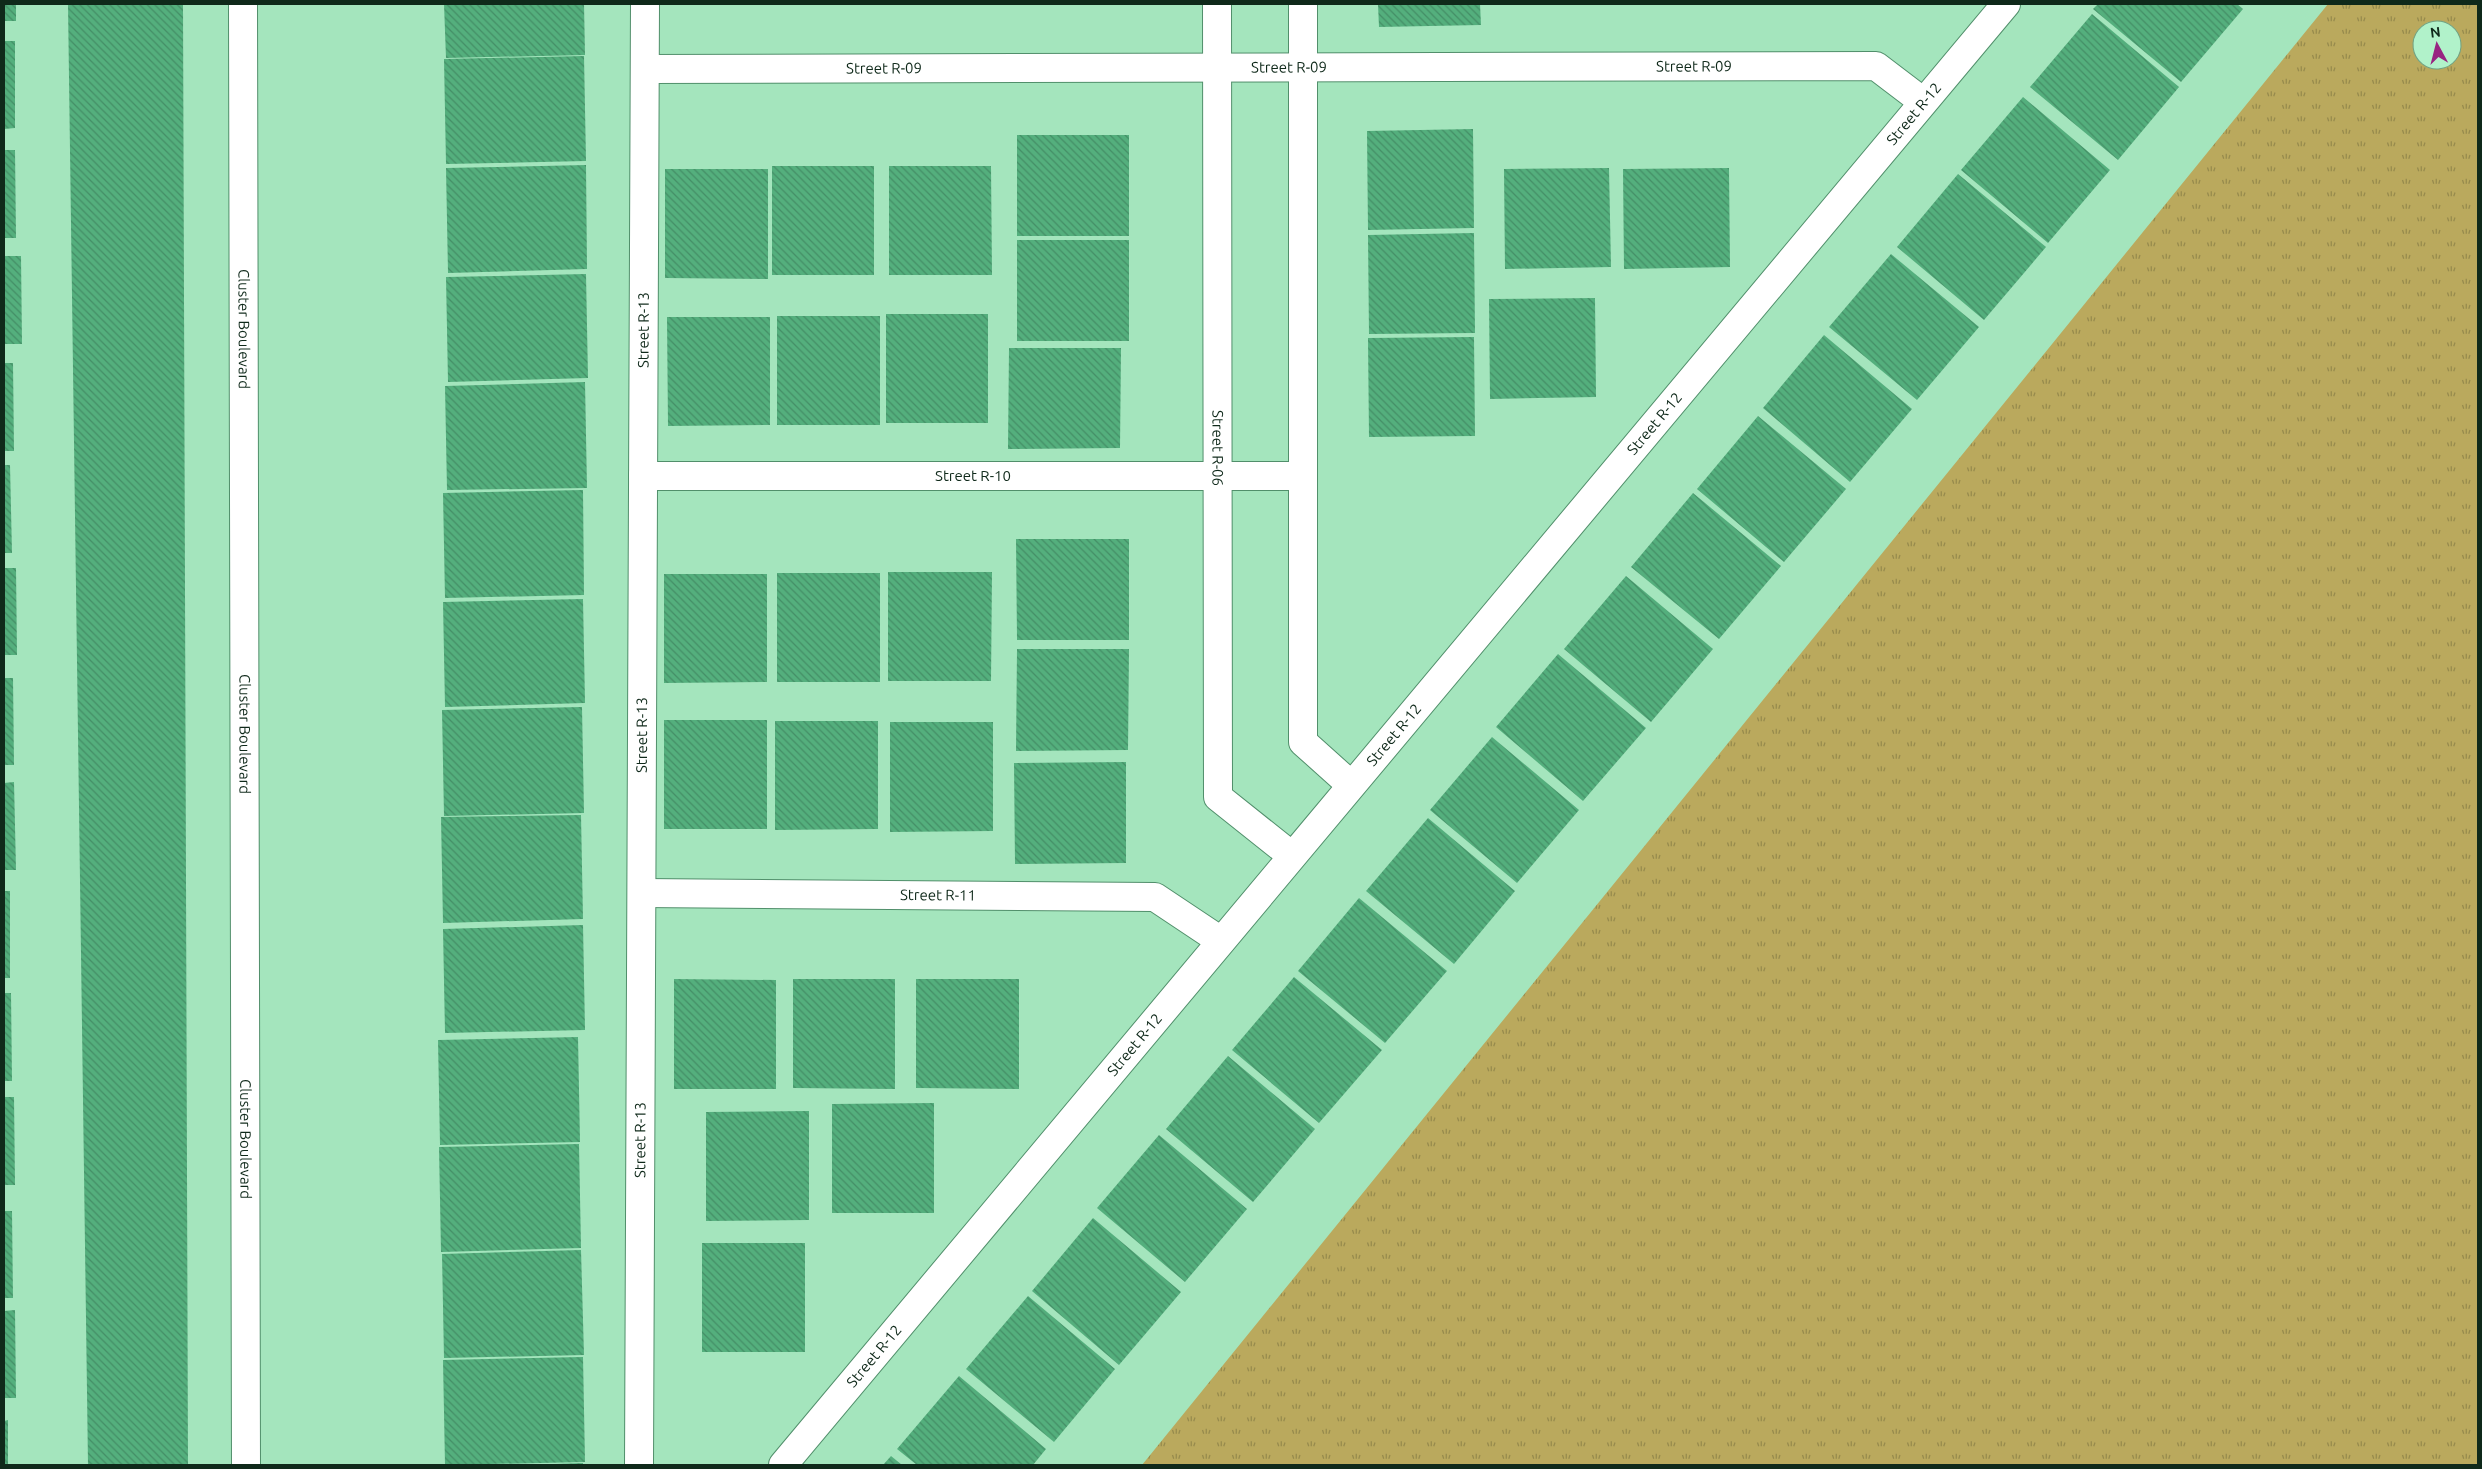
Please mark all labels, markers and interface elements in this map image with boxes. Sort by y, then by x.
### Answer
north arrow [2412,20,2462,70]
text: N [2429,24,2442,41]
street label: Street R-09 [1656,57,1732,75]
street label: Street R-09 [1251,58,1327,76]
street label: Street R-09 [846,59,922,77]
street label: Street R-12 [1883,79,1945,148]
street label: Cluster Boulevard [236,269,253,389]
street label: Street R-13 [635,292,652,368]
street label: Street R-12 [1623,389,1685,458]
street label: Street R-06 [1210,410,1227,486]
street label: Street R-10 [935,467,1011,484]
street label: Cluster Boulevard [236,674,254,794]
street label: Street R-13 [633,697,650,773]
street label: Street R-12 [1363,700,1425,769]
street label: Street R-11 [900,886,976,904]
street label: Street R-12 [1103,1010,1165,1079]
street label: Cluster Boulevard [237,1079,254,1199]
street label: Street R-13 [631,1102,648,1178]
street label: Street R-12 [843,1321,905,1390]

